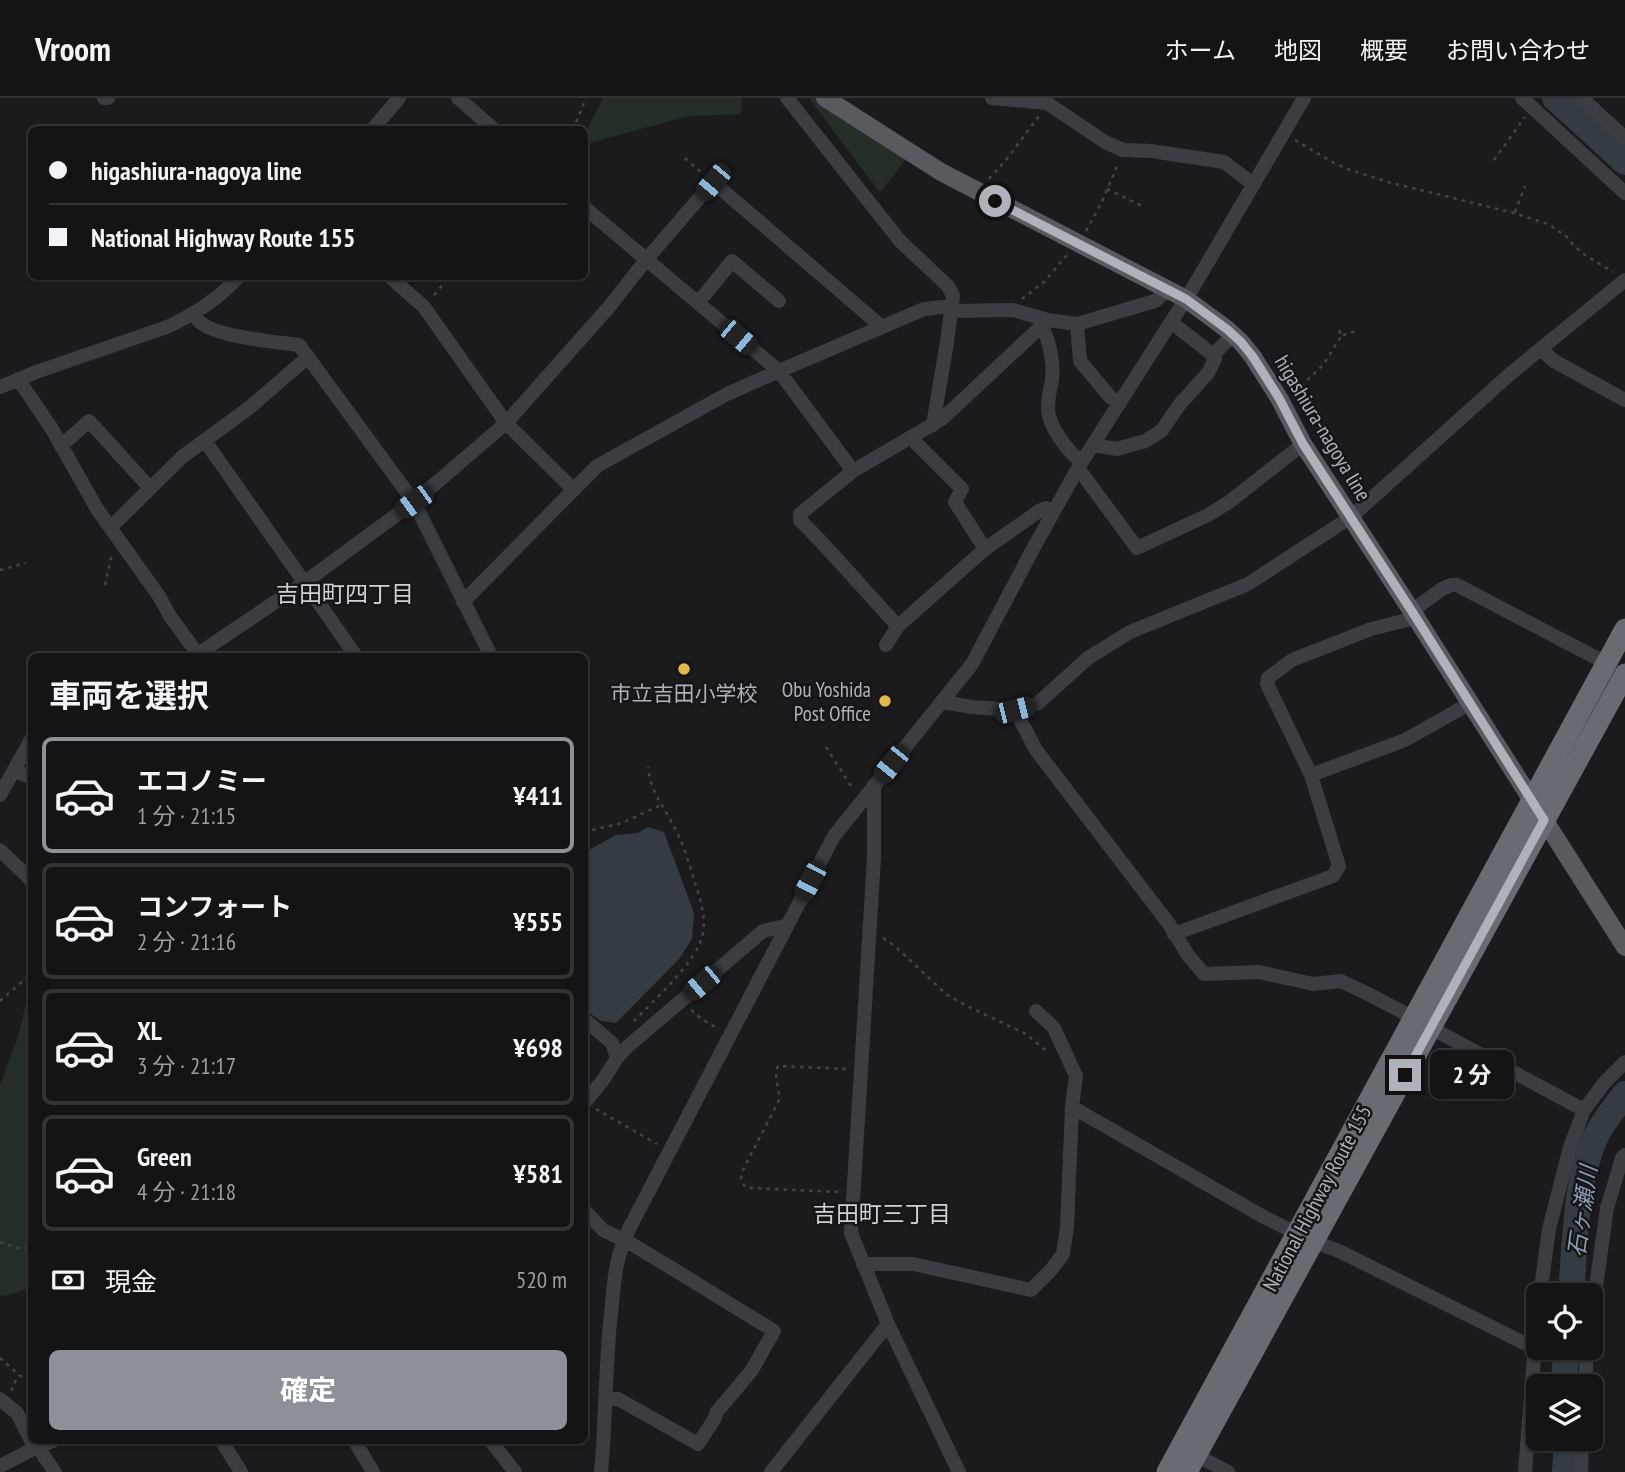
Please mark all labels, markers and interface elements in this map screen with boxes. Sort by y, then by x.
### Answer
text: Vroom [35,27,111,70]
text: ホーム [1165,35,1236,66]
text: 地図 [1274,35,1322,66]
text: 概要 [1360,35,1408,66]
text: お問い合わせ [1446,35,1590,66]
text: higashiura-nagoya line [91,154,302,187]
car [692,159,735,205]
route start [979,185,1011,217]
text: National Highway Route 155 [91,221,355,254]
car [716,315,761,359]
street label: higashiura-nagoya line [1269,350,1377,506]
car [391,481,438,523]
district label: 吉田町四丁目 [276,579,414,608]
marker: 市立吉田小学校 [676,661,692,677]
text: 車両を選択 [49,674,209,716]
place label: Obu Yoshida Post Office [782,676,871,727]
place label: 市立吉田小学校 [611,680,758,707]
marker: Obu Yoshida Post Office [877,693,893,709]
car [993,695,1038,725]
car [870,741,913,787]
icon: car [53,764,116,827]
text: エコノミー [137,764,267,797]
text: ¥411 [513,779,563,812]
text: 1 分 · 21:15 [137,801,236,830]
car [791,858,830,904]
icon: car [53,890,116,953]
text: コンフォート [137,890,292,923]
text: ¥555 [513,905,563,938]
text: 2 分 · 21:16 [137,927,236,956]
car [680,961,725,1005]
text: XL [137,1014,162,1047]
icon: car [53,1016,116,1079]
text: ¥698 [513,1031,563,1064]
text: 3 分 · 21:17 [137,1051,236,1080]
callout: 2 分 [1430,1051,1514,1100]
route end [1389,1059,1421,1091]
text: 2 分 [1453,1060,1491,1089]
street label: National Highway Route 155 [1256,1100,1378,1296]
text: Green [137,1140,192,1173]
icon: car [53,1142,116,1205]
text: ¥581 [513,1157,563,1190]
water label: 石ヶ瀬川 [1561,1160,1603,1259]
text: 4 分 · 21:18 [137,1177,236,1206]
district label: 吉田町三丁目 [813,1199,951,1228]
icon: cash [49,1261,87,1299]
text: 現金 [105,1265,157,1298]
text: 520 m [516,1265,567,1294]
map controls [1526,1283,1603,1451]
button: locate [1526,1283,1603,1360]
button: 確定 [49,1350,567,1430]
button: layers [1526,1374,1603,1451]

